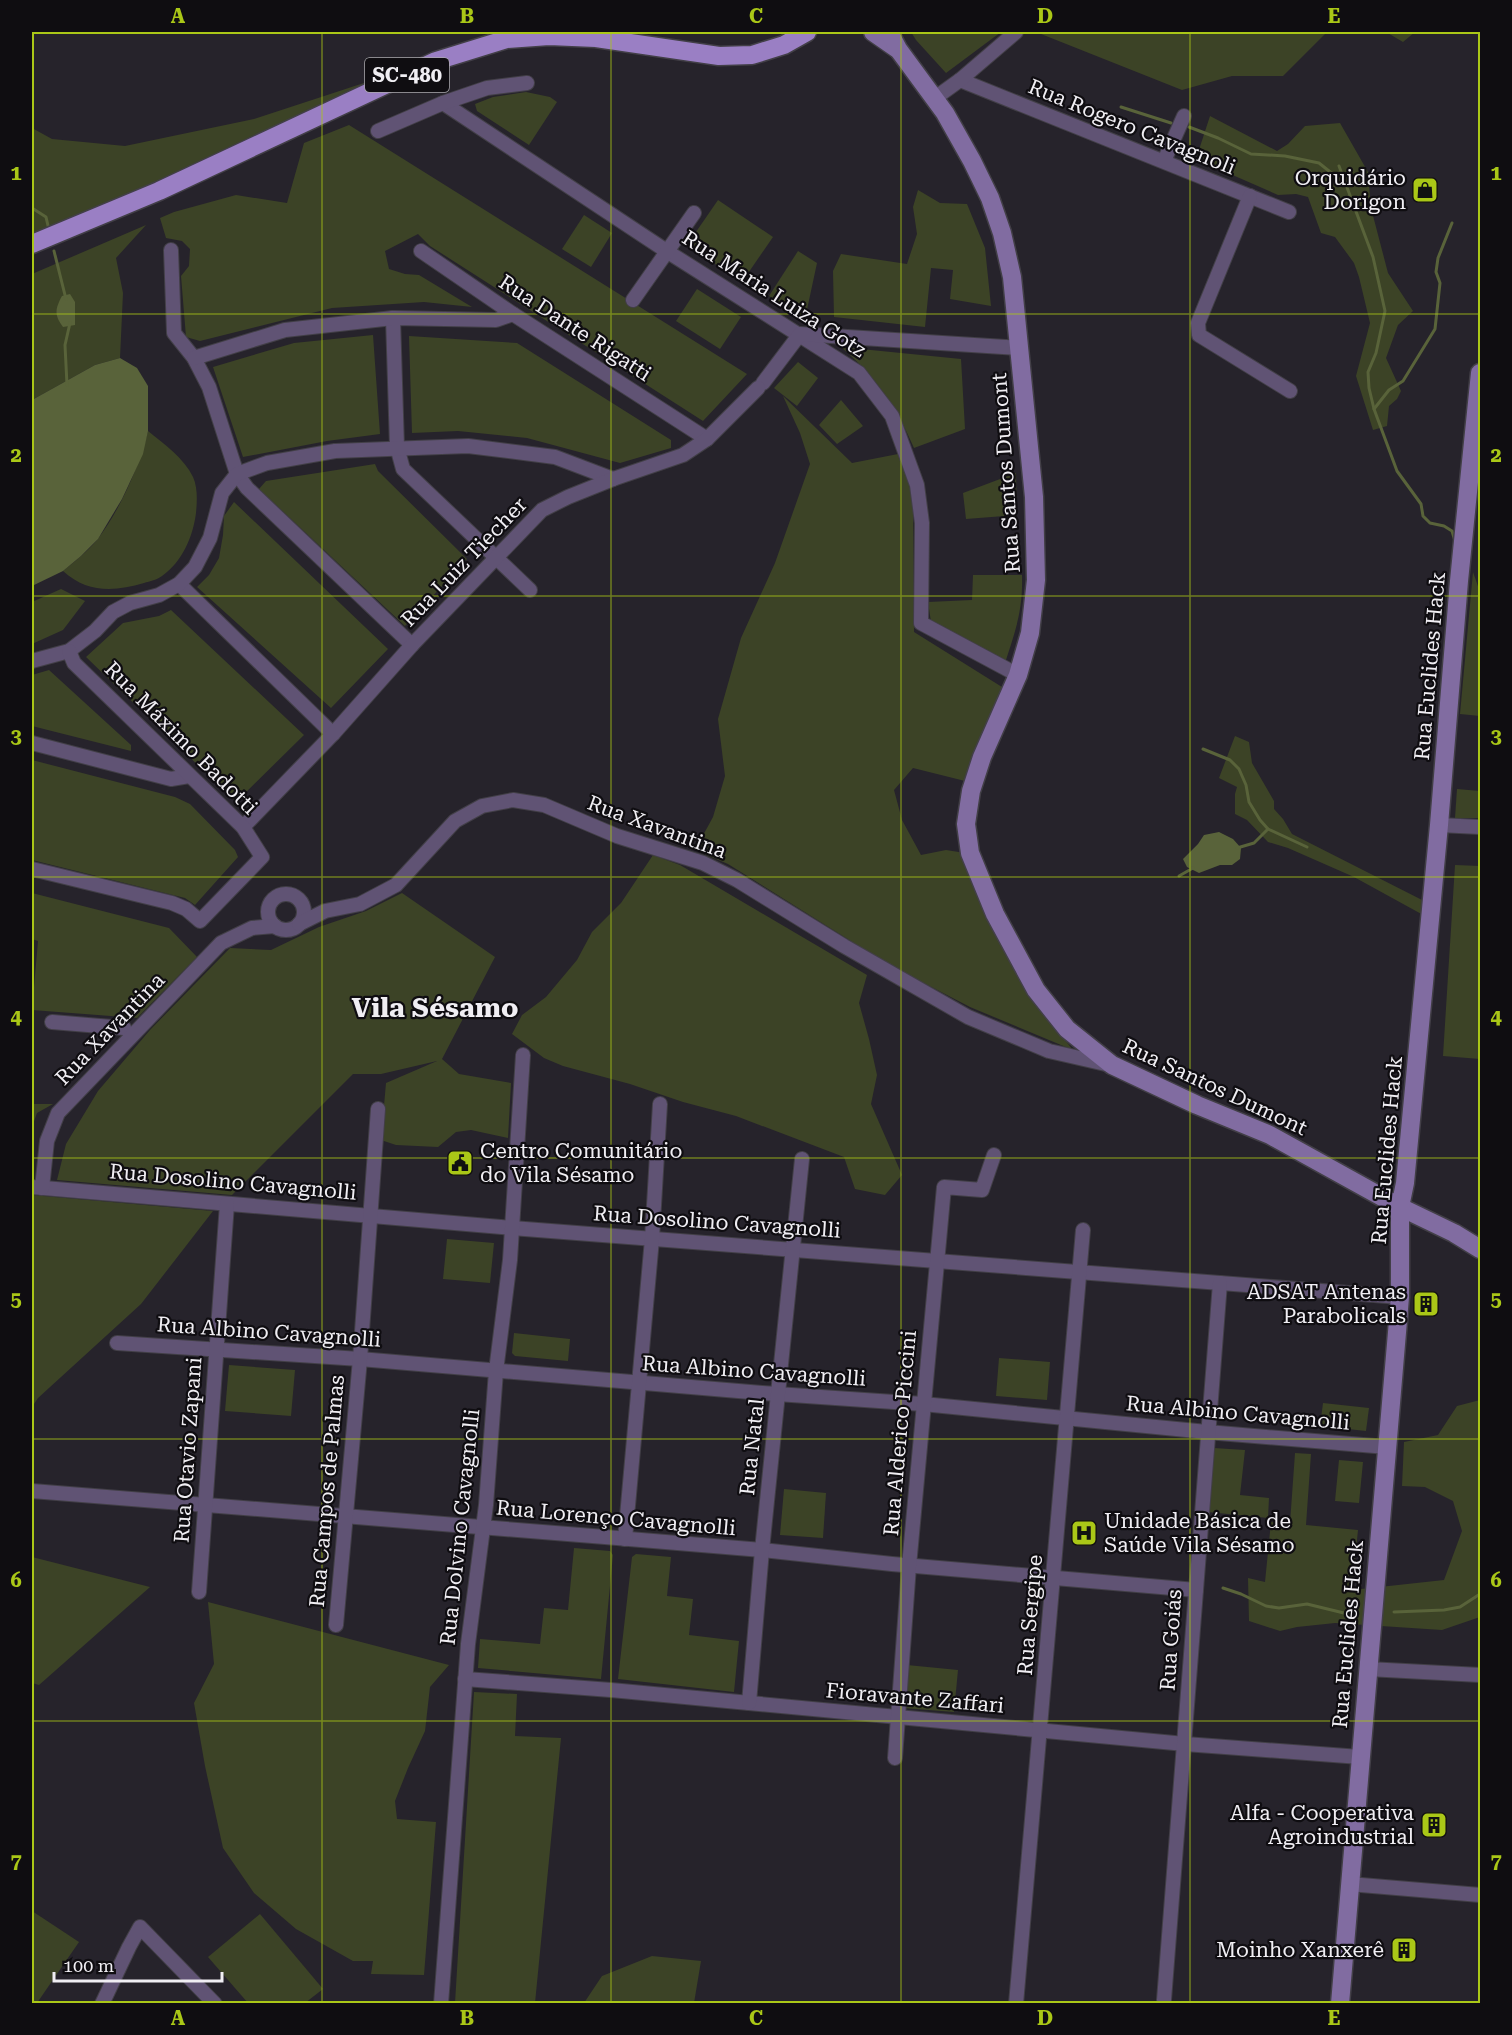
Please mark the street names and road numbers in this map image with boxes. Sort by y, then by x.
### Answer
road number: SC-480 [365,58,449,92]
street label: Rua Rogero Cavagnoli [1025,74,1239,180]
street label: Rua Maria Luiza Gotz [678,226,870,362]
street label: Rua Dante Rigatti [495,270,656,386]
street label: Rua Santos Dumont [987,372,1025,574]
street label: Rua Luiz Tiecher [396,492,532,631]
street label: Rua Euclides Hack [1410,571,1450,761]
street label: Rua Máximo Badotti [100,657,262,819]
street label: Rua Xavantina [584,791,730,863]
street label: Rua Xavantina [51,968,170,1090]
street label: Rua Santos Dumont [1119,1034,1311,1140]
street label: Rua Euclides Hack [1367,1055,1407,1245]
street label: Rua Dosolino Cavagnolli [108,1159,358,1205]
street label: Rua Dosolino Cavagnolli [592,1201,842,1243]
street label: Rua Albino Cavagnolli [156,1312,382,1352]
street label: Rua Alderico Piccini [879,1329,921,1537]
street label: Rua Albino Cavagnolli [641,1351,867,1391]
street label: Rua Otavio Zapani [170,1356,206,1544]
street label: Rua Campos de Palmas [305,1374,349,1608]
street label: Rua Albino Cavagnolli [1125,1391,1351,1435]
street label: Rua Natal [735,1397,769,1497]
street label: Rua Dolvino Cavagnolli [436,1407,484,1646]
street label: Rua Lorenço Cavagnolli [495,1496,737,1540]
street label: Rua Euclides Hack [1328,1539,1368,1729]
street label: Rua Sergipe [1013,1554,1047,1676]
street label: Rua Goiás [1155,1588,1187,1692]
street label: Fioravante Zaffari [825,1678,1005,1718]

